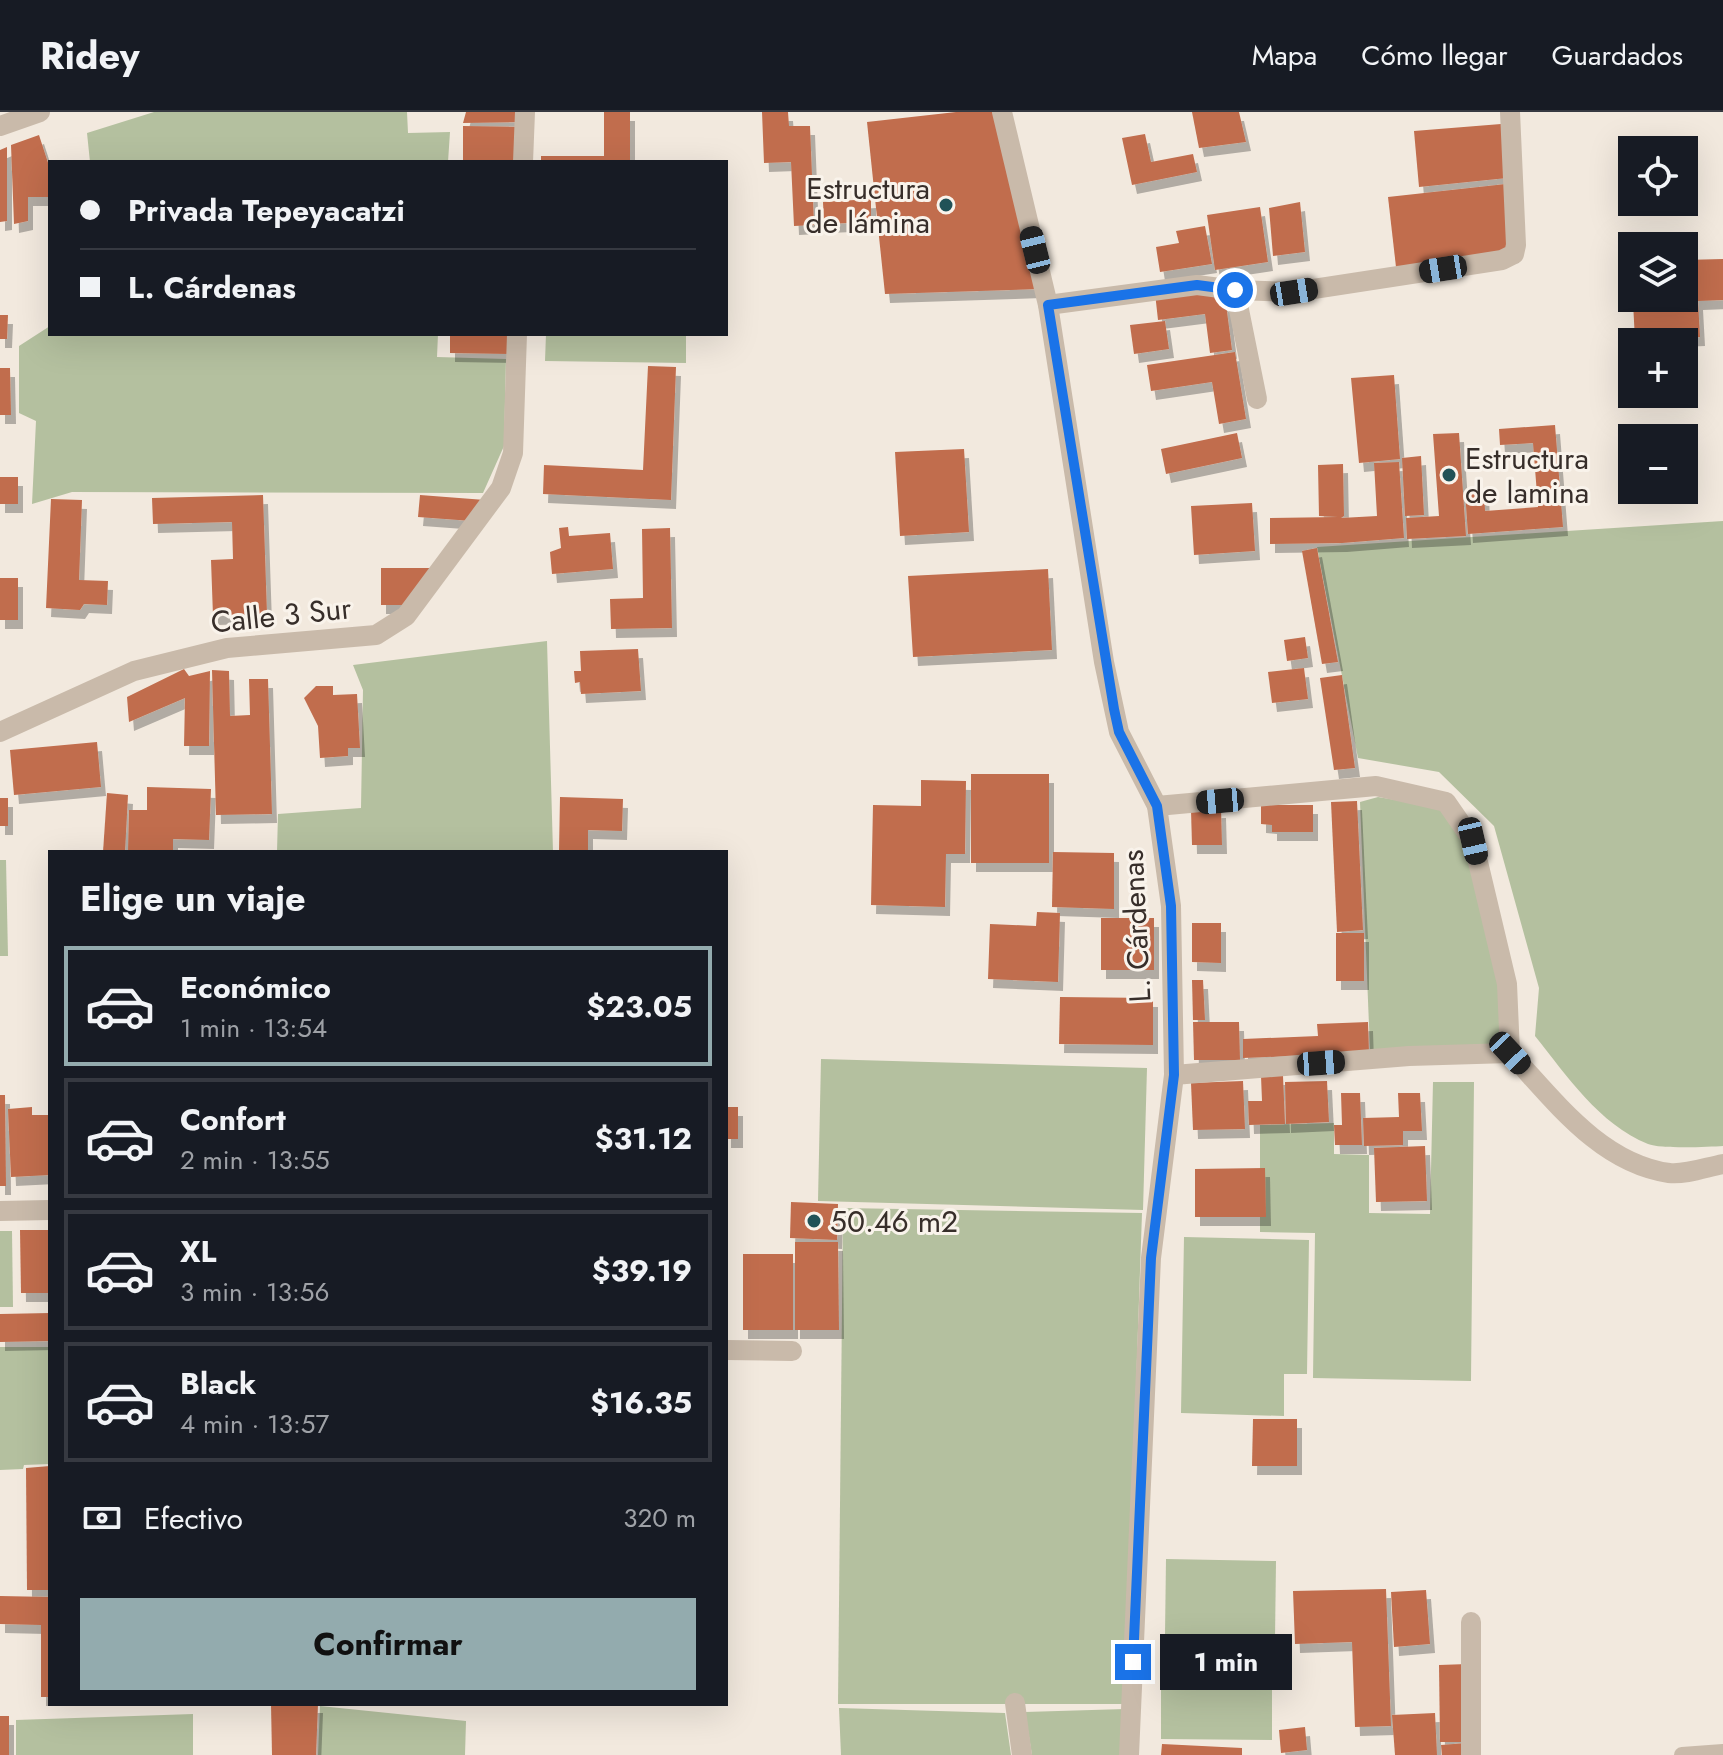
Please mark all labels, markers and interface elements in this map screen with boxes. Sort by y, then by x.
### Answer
text: Ridey [40,28,140,83]
text: Mapa [1252,35,1317,76]
text: Cómo llegar [1361,35,1508,76]
text: Guardados [1552,35,1683,76]
map controls [1618,136,1698,504]
button: locate [1618,136,1698,216]
place label: Estructura de lámina [806,167,930,244]
text: Privada Tepeyacatzi [128,189,405,232]
marker: Estructura de lámina [937,196,955,214]
car [1018,224,1052,276]
button: layers [1618,232,1698,312]
car [1417,253,1469,285]
text: L. Cárdenas [128,266,296,309]
route start [1217,272,1253,308]
car [1268,276,1320,308]
button: + [1618,328,1698,408]
button: − [1618,424,1698,504]
place label: Estructura de lamina [1465,437,1589,514]
marker: Estructura de lamina [1440,466,1458,484]
street label: Calle 3 Sur [209,586,354,644]
car [1195,787,1245,815]
car [1456,815,1490,867]
street label: L. Cárdenas [1111,849,1161,1003]
text: Elige un viaje [80,872,306,924]
text: Económico [180,966,331,1009]
icon: car [84,970,156,1042]
text: $23.05 [587,985,692,1028]
text: 1 min · 13:54 [180,1009,327,1047]
car [1485,1027,1535,1079]
car [1296,1049,1346,1077]
text: Confort [180,1098,286,1141]
icon: car [84,1102,156,1174]
text: $31.12 [595,1117,692,1160]
text: 2 min · 13:55 [180,1141,330,1179]
place label: 50.46 m2 [830,1200,958,1243]
marker: 50.46 m2 [805,1212,823,1230]
text: XL [180,1230,216,1273]
icon: car [84,1234,156,1306]
text: $39.19 [592,1249,692,1292]
text: 3 min · 13:56 [180,1273,329,1311]
text: Black [180,1362,256,1405]
icon: car [84,1366,156,1438]
text: $16.35 [590,1381,692,1424]
text: 4 min · 13:57 [180,1405,329,1443]
icon: cash [80,1496,124,1540]
text: Efectivo [144,1497,243,1540]
text: 320 m [623,1499,696,1537]
button: Confirmar [80,1598,696,1690]
callout: 1 min [1161,1634,1293,1690]
text: 1 min [1194,1643,1258,1681]
route end [1115,1644,1151,1680]

